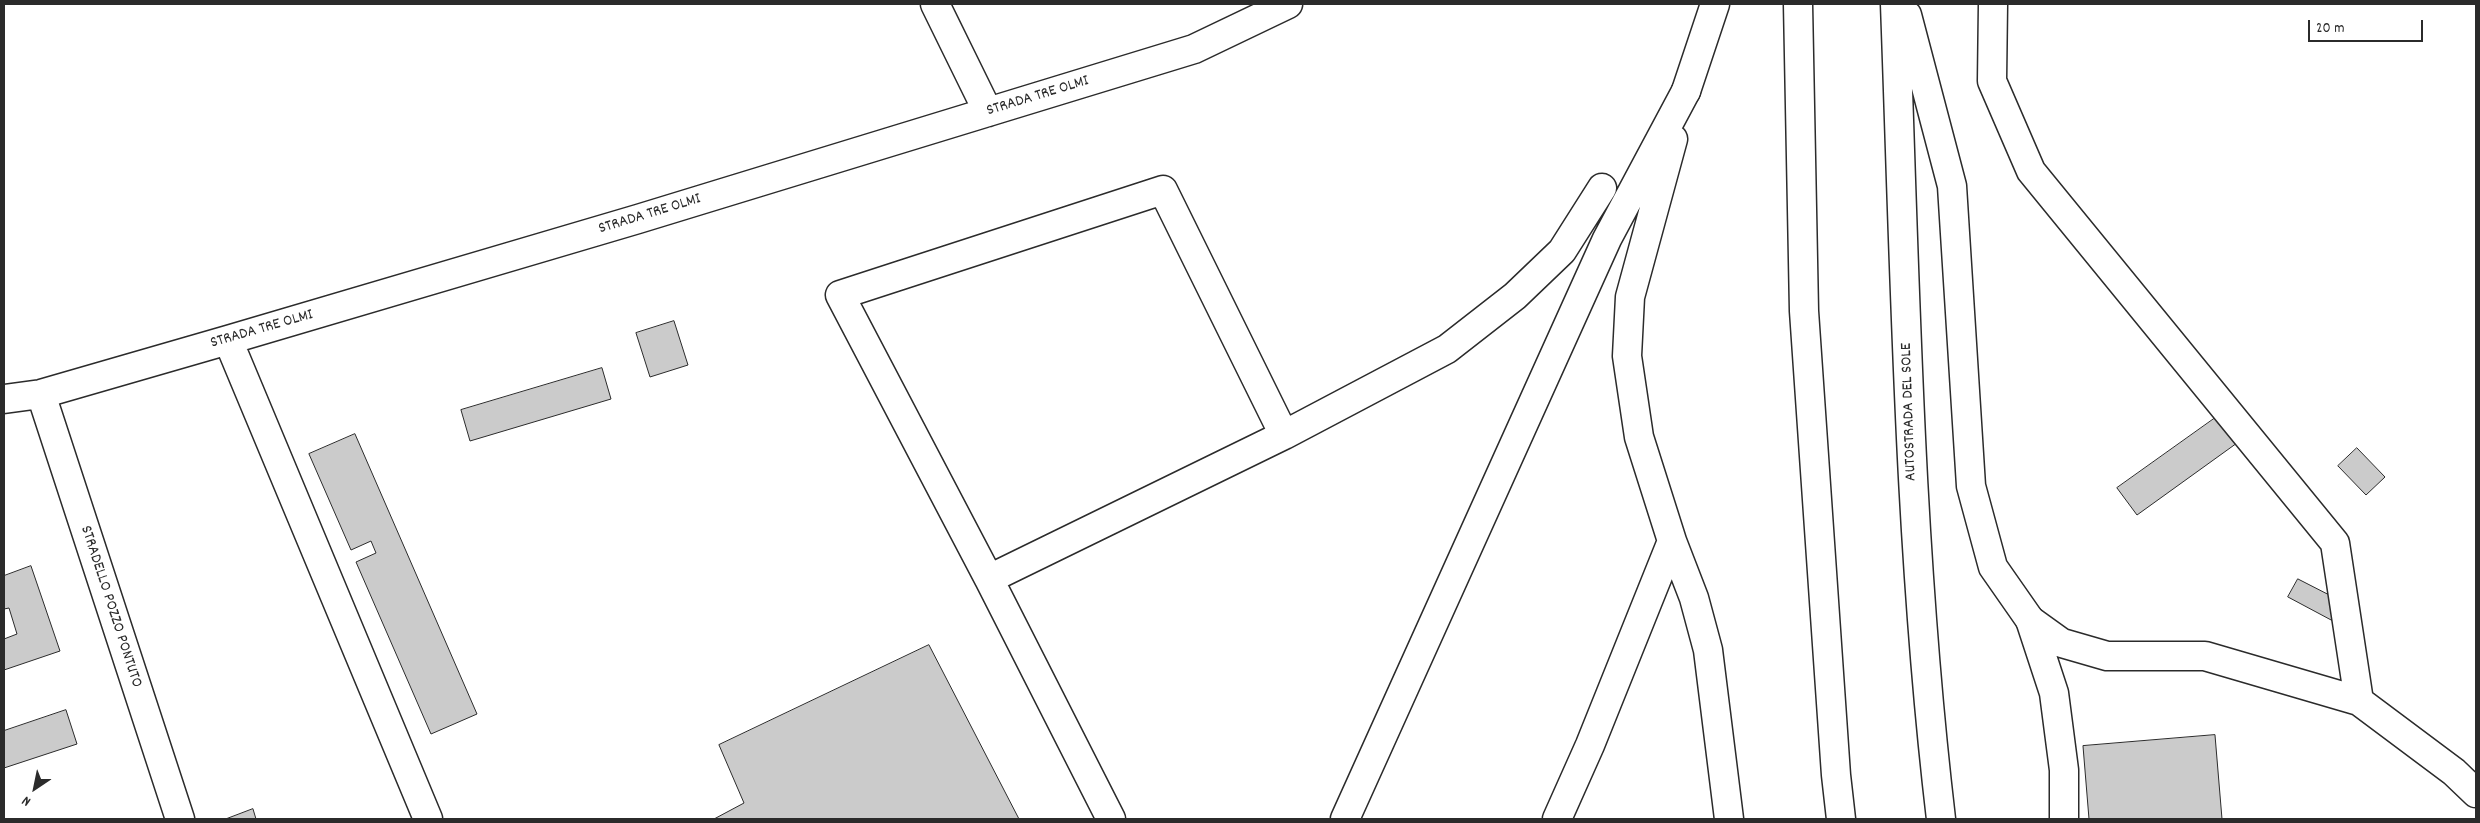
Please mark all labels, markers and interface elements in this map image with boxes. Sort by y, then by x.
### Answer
scale bar [2310,10,2425,42]
text: 20 m [2316,18,2344,40]
street label: STRADA TRE OLMI [985,72,1091,122]
street label: STRADA TRE OLMI [597,190,703,240]
street label: STRADA TRE OLMI [208,306,316,354]
street label: AUTOSTRADA DEL SOLE [1898,342,1922,482]
street label: STRADELLO POZZO PONTUTO [75,524,145,690]
north arrow [10,763,60,813]
text: N [18,790,35,811]

